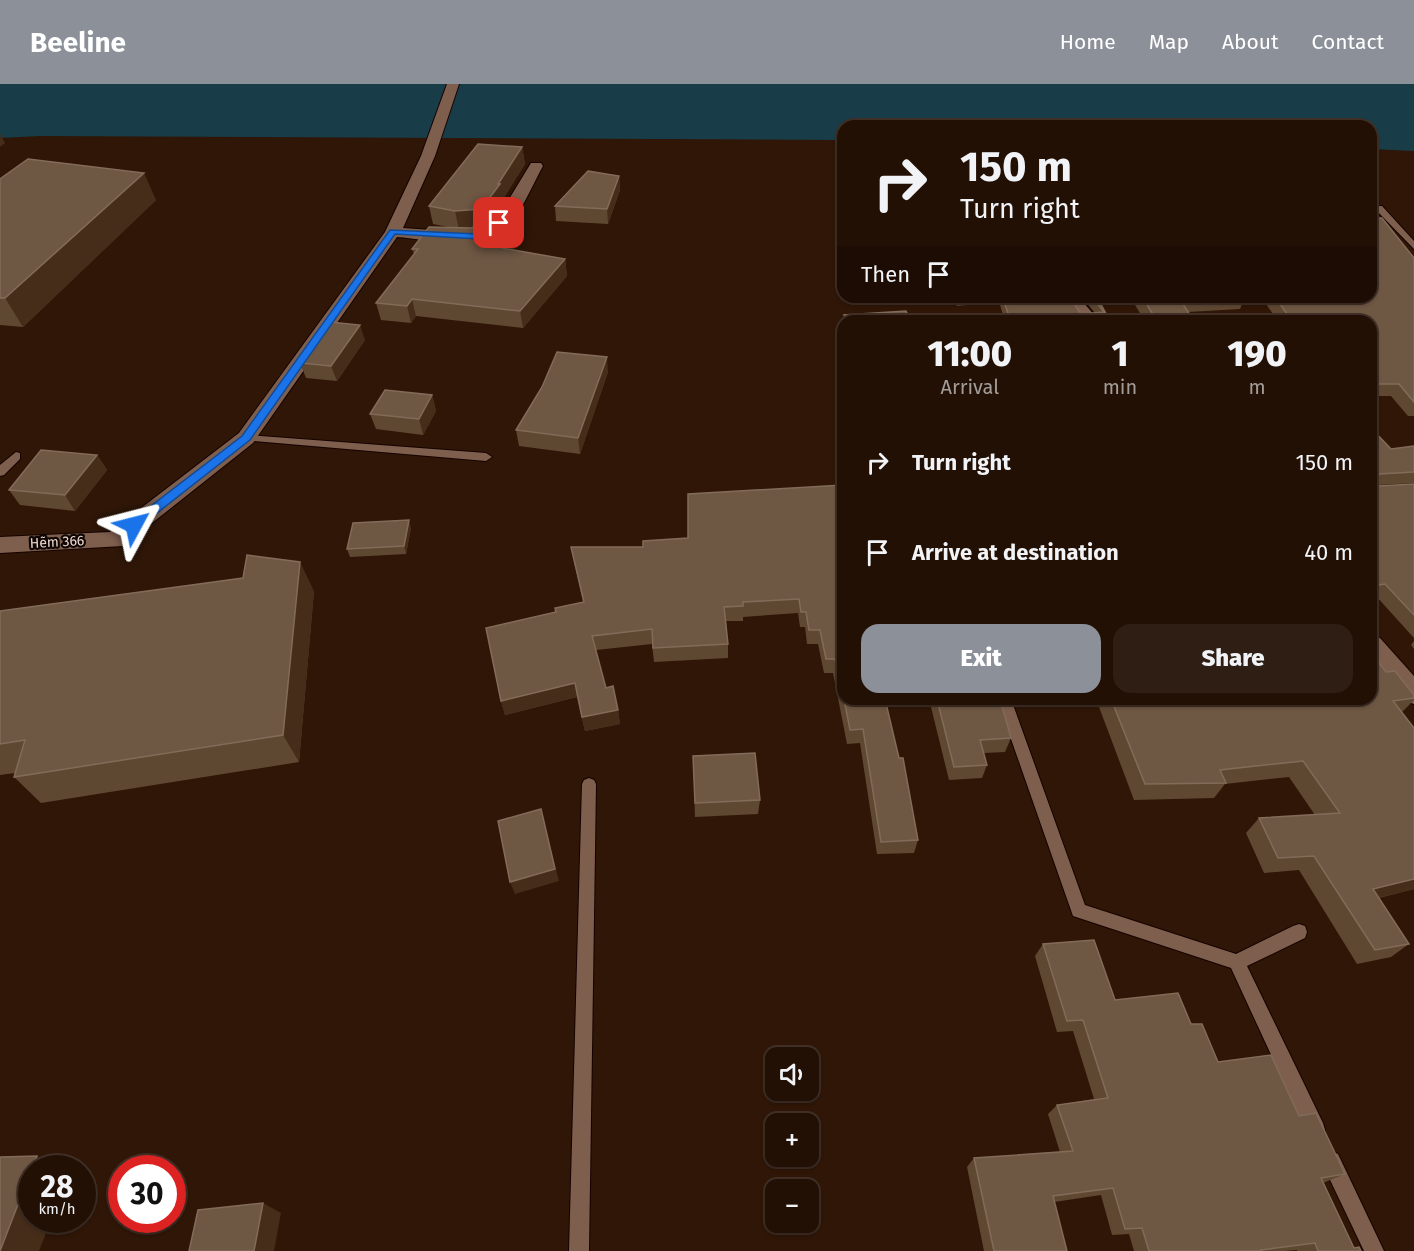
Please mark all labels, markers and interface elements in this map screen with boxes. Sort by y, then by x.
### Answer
text: Beeline [30,26,126,59]
text: Home [1060,29,1116,55]
text: Map [1149,29,1189,55]
text: About [1222,29,1279,55]
text: Contact [1312,29,1384,55]
text: 150 m [960,142,1072,192]
icon: right [861,144,939,222]
text: Turn right [960,193,1080,225]
pin [473,197,524,248]
icon: arrive [482,206,515,239]
icon: arrive [922,258,955,291]
text: Then [861,261,910,288]
text: 11:00 [927,332,1012,376]
text: 1 [1111,332,1128,376]
text: 190 [1228,332,1287,376]
text: Arrival [941,375,999,399]
text: min [1103,375,1137,399]
text: m [1249,375,1266,399]
icon: right [861,446,894,479]
text: Turn right [912,449,1011,476]
text: 150 m [1295,449,1353,476]
position arrow [102,493,166,557]
street label: Hẽm 366 [29,532,85,552]
icon: arrive [861,536,894,569]
text: Arrive at destination [912,539,1119,566]
text: 40 m [1304,539,1353,566]
button: Exit [861,624,1101,693]
button: Share [1113,624,1353,693]
map controls [765,1047,819,1233]
button: sound [765,1047,819,1101]
button: + [765,1113,819,1167]
speed limit sign: 30 [108,1155,186,1233]
text: 28 [41,1169,73,1205]
button: − [765,1179,819,1233]
text: km/h [38,1200,76,1218]

